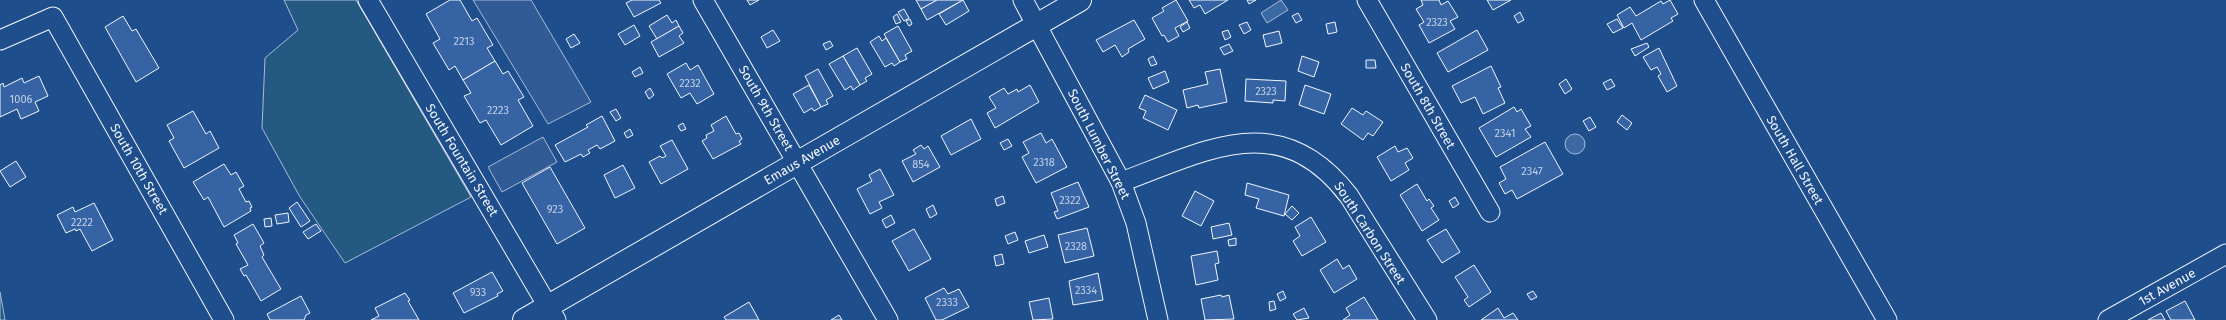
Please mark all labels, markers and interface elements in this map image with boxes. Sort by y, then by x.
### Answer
house number: 2323 [1426,16,1448,29]
house number: 2213 [454,35,474,48]
street label: South 8th Street [1397,61,1459,152]
street label: South 9th Street [736,63,797,154]
house number: 2232 [679,77,701,90]
house number: 2323 [1255,85,1277,98]
street label: South Lumber Street [1065,86,1133,202]
house number: 1006 [10,93,33,106]
street label: South Fountain Street [423,101,502,219]
house number: 2223 [487,104,509,117]
street label: South Hall Street [1763,113,1827,207]
street label: South 10th Street [107,121,171,217]
house number: 2341 [1495,127,1515,140]
street label: Emaus Avenue [761,132,843,188]
house number: 2318 [1033,156,1055,169]
house number: 854 [912,158,930,171]
house number: 2347 [1521,165,1543,178]
street label: South Carbon Street [1331,179,1409,287]
house number: 2322 [1059,194,1081,207]
house number: 923 [547,203,563,216]
house number: 2222 [71,216,93,229]
house number: 2328 [1065,240,1087,253]
street label: 1st Avenue [2136,265,2198,309]
house number: 2334 [1075,284,1097,297]
house number: 933 [470,286,486,299]
house number: 2333 [936,296,958,309]

